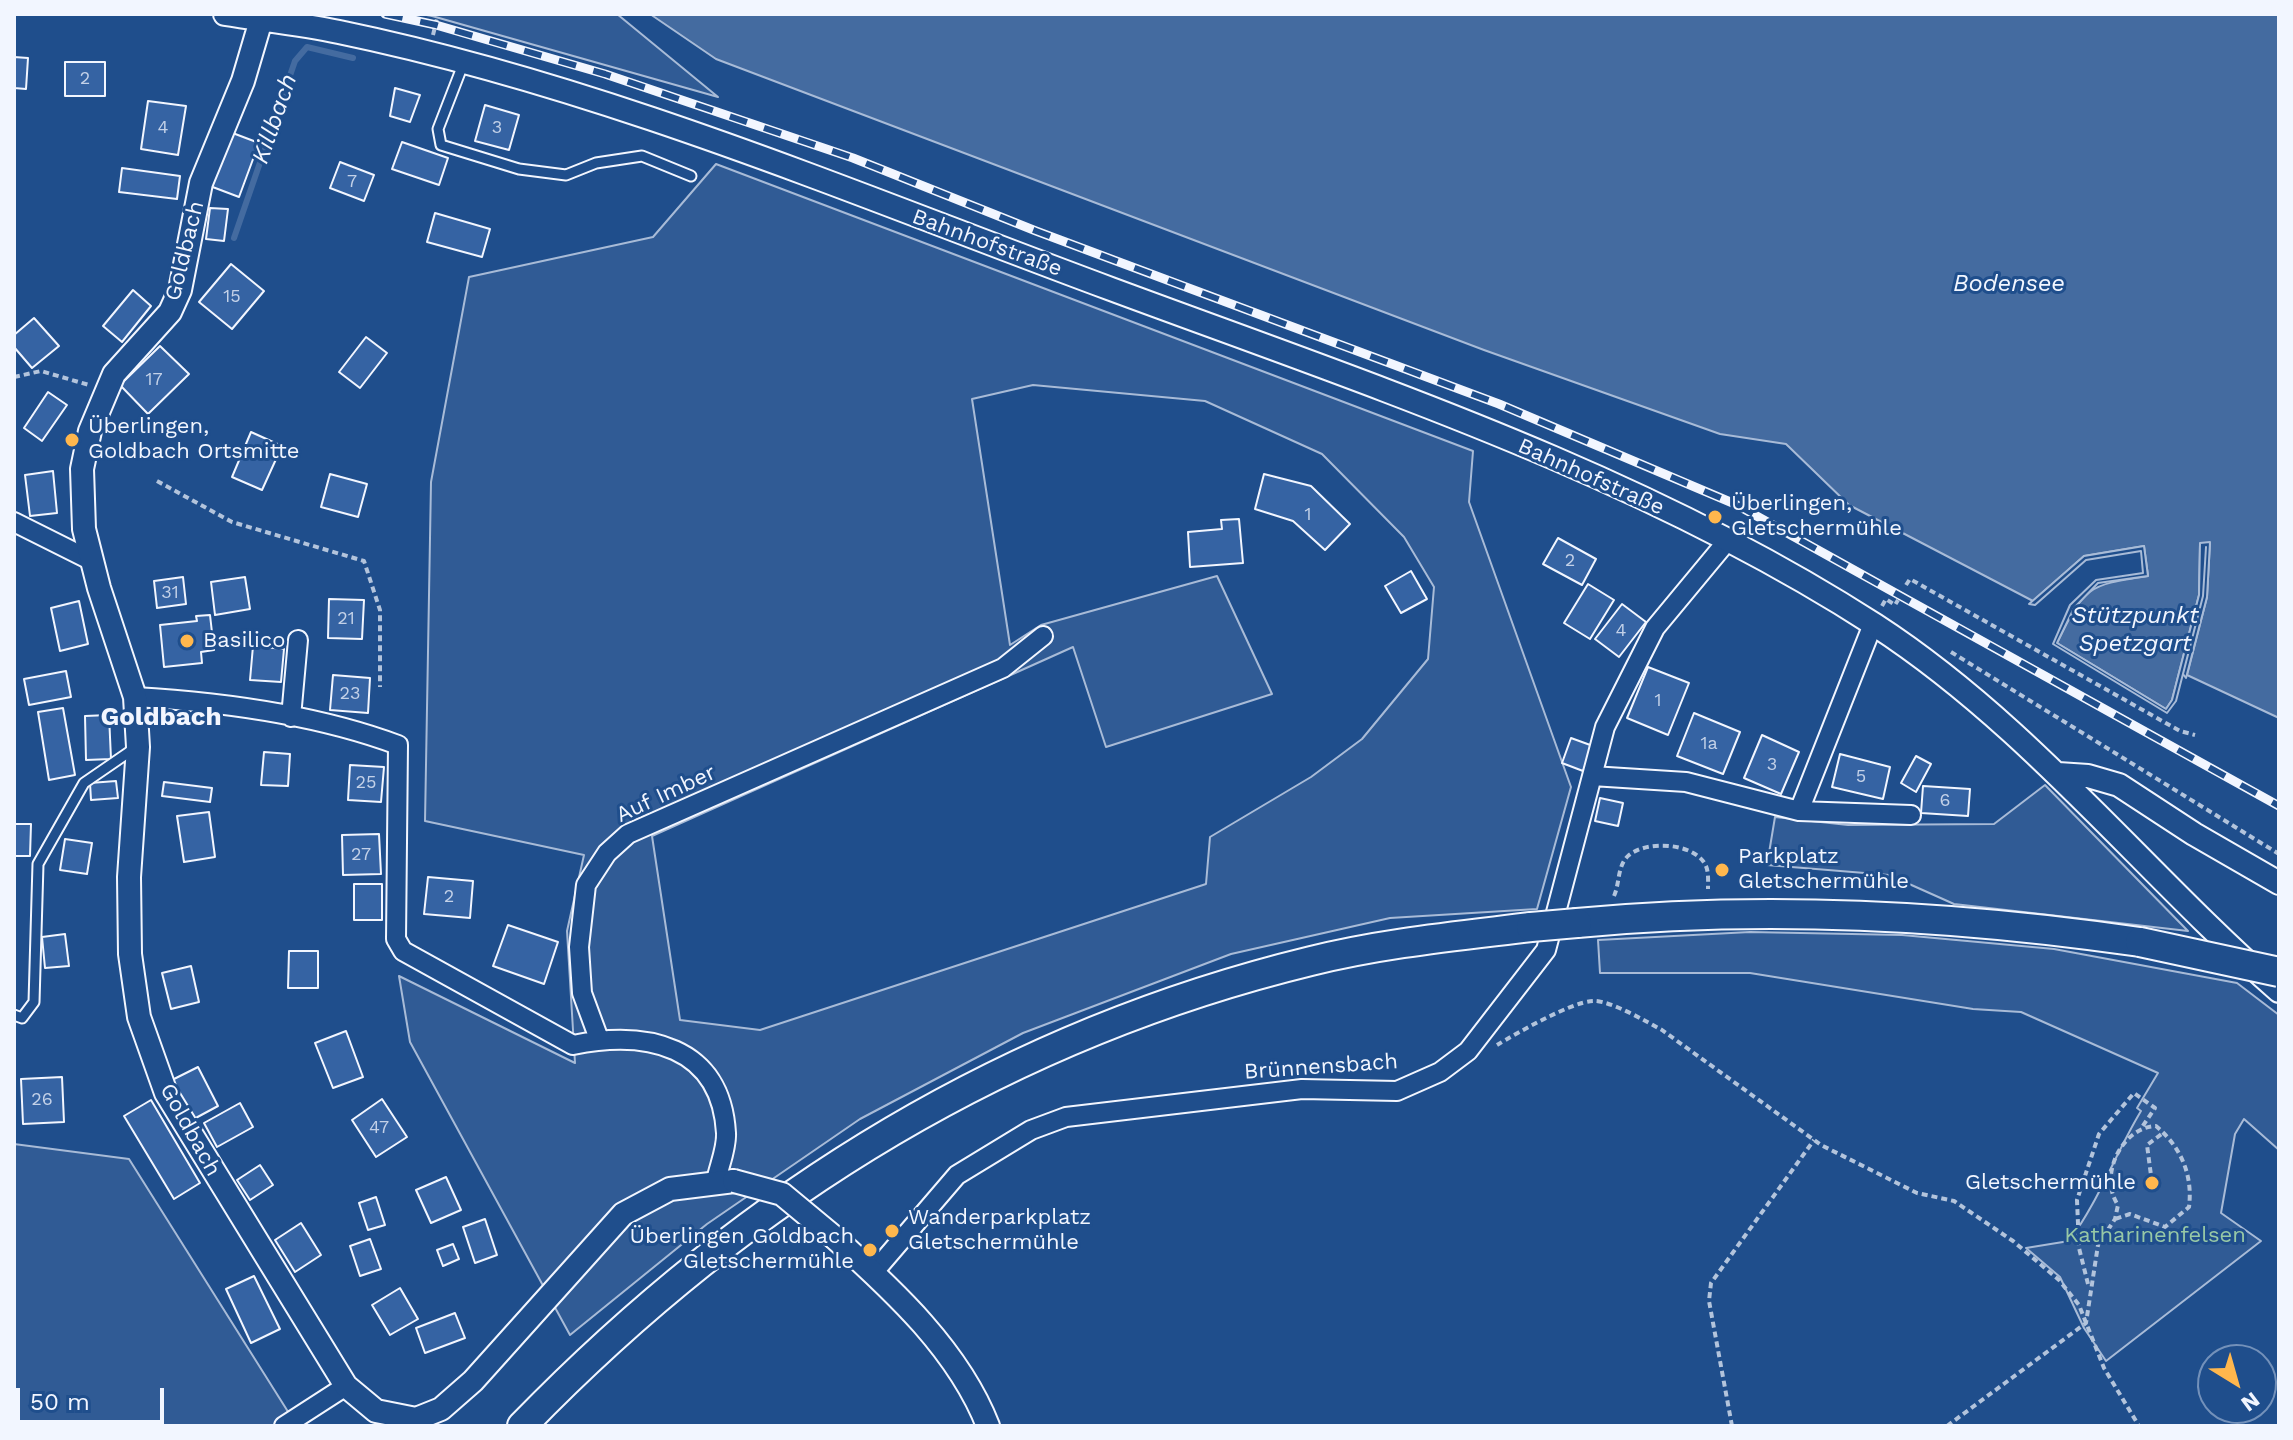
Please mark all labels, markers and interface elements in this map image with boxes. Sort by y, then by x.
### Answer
house number: 2 [80,68,90,90]
water label: Killbach [246,70,304,168]
house number: 4 [158,117,168,139]
house number: 3 [492,117,502,139]
house number: 7 [347,171,357,193]
street label: Goldbach [160,198,210,304]
street label: Bahnhofstraße [908,204,1066,282]
water label: Bodensee [1953,270,2065,298]
house number: 15 [223,286,241,308]
house number: 17 [145,369,163,391]
place label: Überlingen, Goldbach Ortsmitte [88,414,299,466]
marker: Überlingen, Goldbach Ortsmitte [63,431,81,449]
street label: Bahnhofstraße [1514,433,1668,521]
place label: Überlingen, Gletschermühle [1731,491,1902,542]
house number: 1 [1304,504,1312,526]
marker: Überlingen, Gletschermühle [1706,508,1724,526]
house number: 2 [1565,550,1575,572]
house number: 31 [161,582,179,604]
water label: Stützpunkt Spetzgart [2071,602,2199,658]
house number: 21 [337,608,355,630]
house number: 4 [1616,620,1626,642]
place label: Basilico [203,628,285,654]
marker: Basilico [178,632,196,650]
house number: 23 [340,683,360,705]
house number: 1 [1654,690,1662,712]
district label: Goldbach [100,701,222,733]
house number: 1a [1700,733,1718,755]
house number: 3 [1767,754,1777,776]
street label: Auf Imber [612,759,720,829]
house number: 5 [1856,766,1866,788]
house number: 25 [356,772,376,794]
house number: 6 [1940,790,1950,812]
house number: 27 [351,844,371,866]
place label: Parkplatz Gletschermühle [1738,844,1909,896]
marker: Parkplatz Gletschermühle [1713,861,1731,879]
house number: 2 [444,886,454,908]
street label: Brünnensbach [1243,1048,1399,1086]
street label: Goldbach [154,1079,226,1181]
house number: 26 [31,1089,53,1111]
house number: 47 [369,1117,389,1139]
place label: Gletschermühle [1965,1170,2136,1196]
marker: Gletschermühle [2143,1174,2161,1192]
place label: Wanderparkplatz Gletschermühle [908,1205,1091,1256]
marker: Wanderparkplatz Gletschermühle [883,1222,901,1240]
park label: Katharinenfelsen [2064,1223,2246,1249]
place label: Überlingen Goldbach Gletschermühle [630,1224,854,1276]
marker: Überlingen Goldbach Gletschermühle [861,1241,879,1259]
north arrow [2197,1344,2277,1424]
scale bar [20,1372,168,1422]
text: N [2237,1387,2265,1417]
text: 50 m [30,1388,90,1416]

